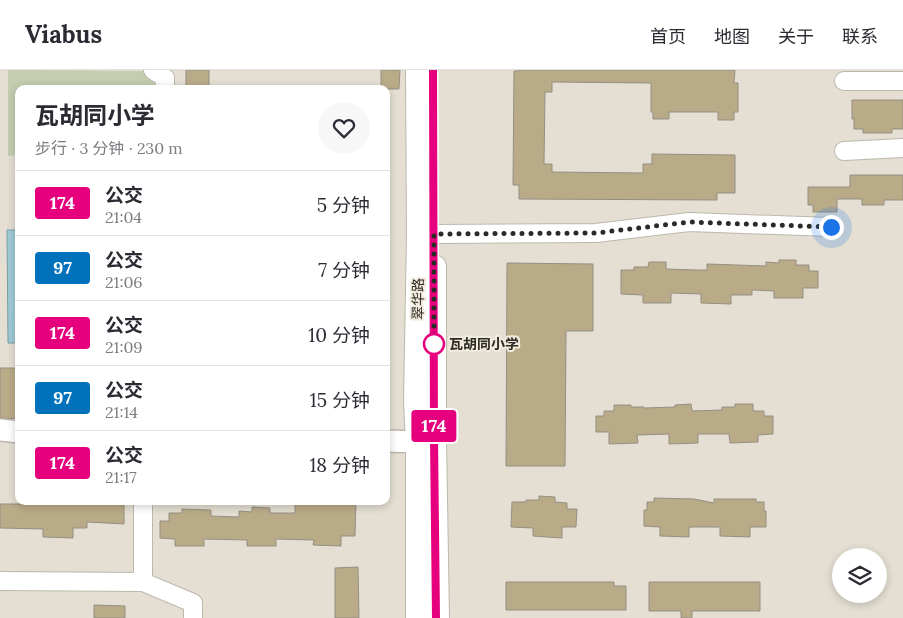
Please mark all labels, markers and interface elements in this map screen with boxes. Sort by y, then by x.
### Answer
text: Viabus [25,19,102,50]
text: 首页 [650,25,686,48]
text: 地图 [714,25,750,48]
text: 关于 [778,25,814,48]
text: 联系 [842,25,878,48]
text: 瓦胡同小学 [35,100,155,131]
button: heart [318,102,370,154]
text: 步行 · 3 分钟 · 230 m [35,138,183,158]
text: 公交 [105,183,143,207]
text: 174 [50,191,75,214]
text: 5 分钟 [317,193,370,217]
text: 21:04 [105,207,142,227]
your location [819,215,844,240]
text: 公交 [105,248,143,272]
text: 97 [53,256,72,279]
text: 7 分钟 [318,258,370,282]
text: 21:06 [105,272,143,292]
street label: 翠华路 [409,278,427,320]
text: 公交 [105,313,143,337]
text: 174 [50,321,75,344]
text: 10 分钟 [308,323,370,347]
marker: 瓦胡同小学 [423,333,445,355]
place label: 瓦胡同小学 [449,335,519,353]
text: 21:09 [105,337,143,357]
text: 公交 [105,378,143,402]
text: 97 [53,386,72,409]
text: 15 分钟 [310,388,370,412]
text: 21:14 [105,402,138,422]
line badge: 174 [405,410,463,442]
text: 174 [421,414,447,437]
text: 公交 [105,443,143,467]
text: 174 [50,451,75,474]
text: 18 分钟 [309,453,370,477]
text: 21:17 [105,467,137,487]
map controls [832,548,887,603]
button: layers [832,548,887,603]

